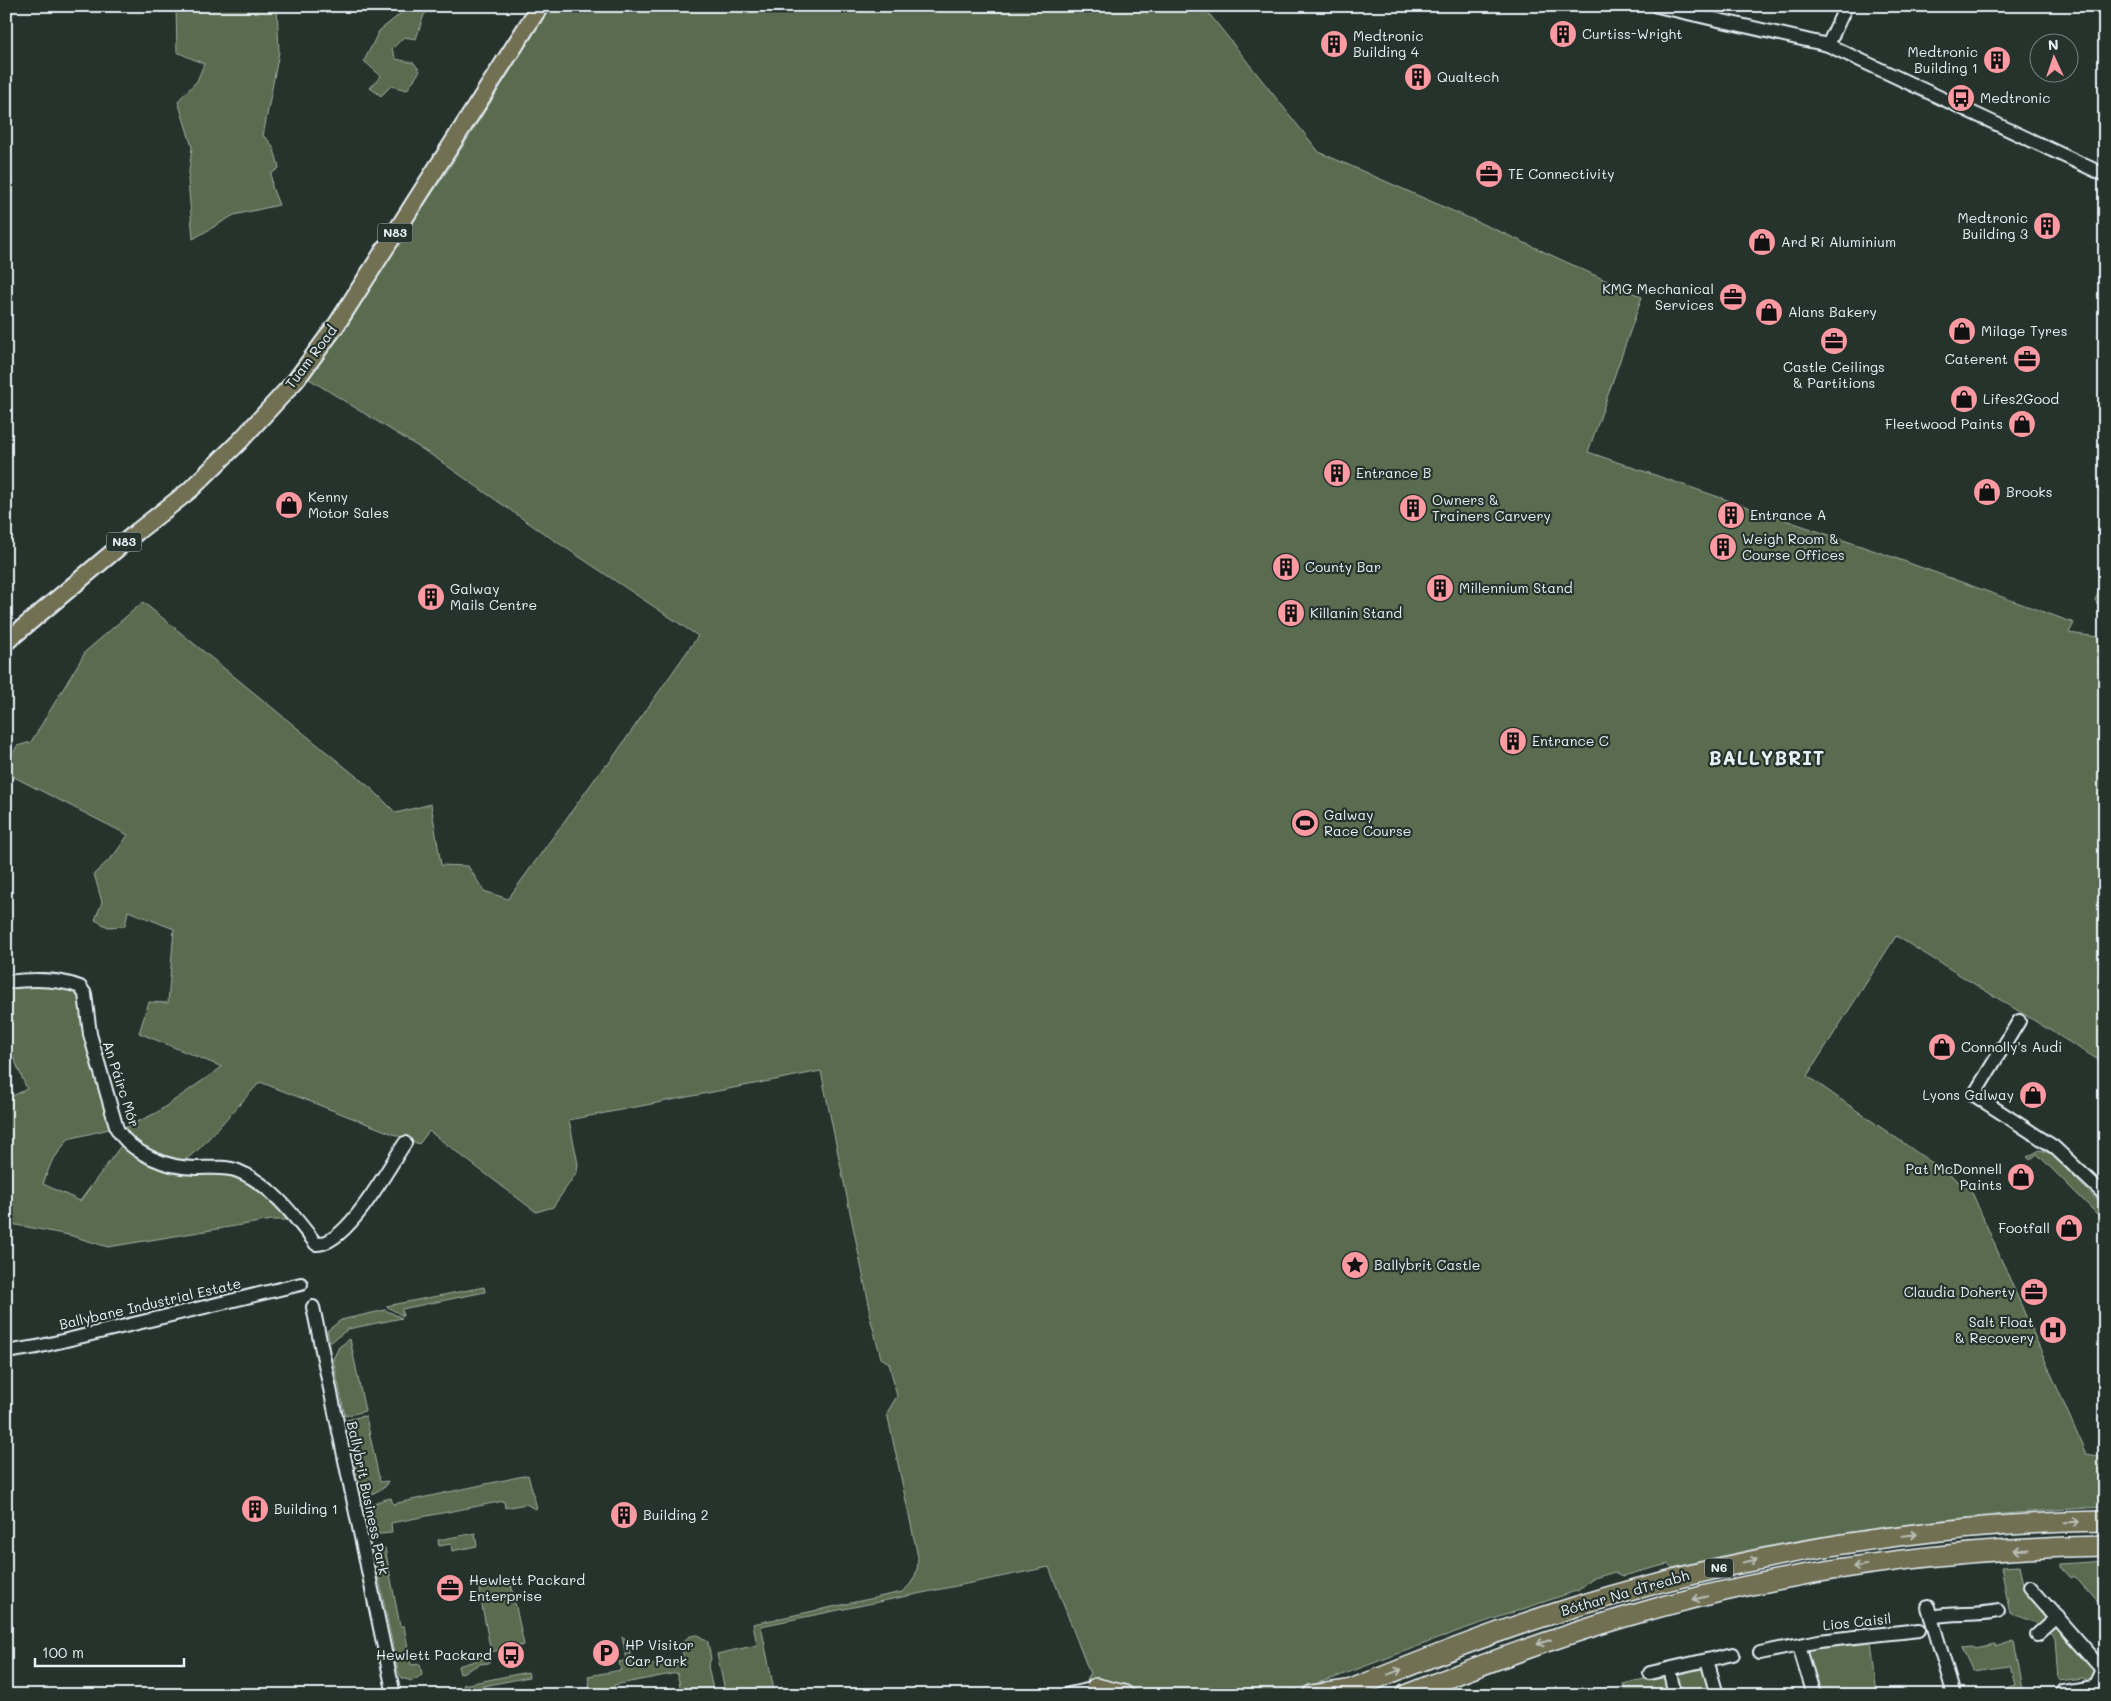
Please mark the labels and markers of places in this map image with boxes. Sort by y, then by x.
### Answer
building icon: Curtiss-Wright [1548,19,1578,49]
place label: Curtiss-Wright [1582,24,1682,43]
place label: Medtronic Building 4 [1353,26,1423,61]
building icon: Medtronic Building 4 [1319,29,1349,59]
place label: Medtronic Building 1 [1908,42,1978,77]
building icon: Medtronic Building 1 [1982,45,2012,75]
building icon: Qualtech [1403,62,1433,92]
place label: Qualtech [1437,67,1499,86]
bus stop icon: Medtronic [1946,83,1976,113]
place label: Medtronic [1980,88,2050,107]
office icon: TE Connectivity [1474,159,1504,189]
place label: TE Connectivity [1508,164,1615,183]
place label: Medtronic Building 3 [1958,208,2028,243]
building icon: Medtronic Building 3 [2032,211,2062,241]
shop icon: Ard Rí Aluminium [1747,227,1777,257]
place label: Ard Rí Aluminium [1781,232,1896,251]
place label: KMG Mechanical Services [1602,279,1714,314]
office icon: KMG Mechanical Services [1718,282,1748,312]
shop icon: Alans Bakery [1754,297,1784,327]
place label: Alans Bakery [1788,302,1877,321]
shop icon: Milage Tyres [1947,316,1977,346]
place label: Milage Tyres [1981,321,2068,340]
office icon: Castle Ceilings & Partitions [1819,326,1849,356]
office icon: Caterent [2012,344,2042,374]
place label: Caterent [1945,349,2008,368]
place label: Castle Ceilings & Partitions [1783,357,1885,392]
shop icon: Lifes2Good [1949,384,1979,414]
place label: Lifes2Good [1983,389,2059,408]
shop icon: Fleetwood Paints [2007,409,2037,439]
place label: Fleetwood Paints [1885,414,2003,433]
building icon: Entrance B [1322,458,1352,488]
place label: Entrance B [1356,463,1432,482]
shop icon: Brooks [1972,477,2002,507]
place label: Brooks [2006,482,2053,501]
place label: Kenny Motor Sales [308,487,389,522]
shop icon: Kenny Motor Sales [274,490,304,520]
place label: Owners & Trainers Carvery [1432,490,1551,525]
building icon: Owners & Trainers Carvery [1398,493,1428,523]
building icon: Entrance A [1716,500,1746,530]
place label: Entrance A [1750,505,1827,524]
place label: Weigh Room & Course Offices [1742,529,1845,564]
building icon: Weigh Room & Course Offices [1708,532,1738,562]
building icon: County Bar [1271,552,1301,582]
place label: County Bar [1305,557,1381,576]
building icon: Millennium Stand [1425,573,1455,603]
place label: Millennium Stand [1459,578,1573,597]
place label: Galway Mails Centre [450,579,537,614]
building icon: Galway Mails Centre [416,582,446,612]
building icon: Killanin Stand [1276,598,1306,628]
place label: Killanin Stand [1310,603,1402,622]
building icon: Entrance C [1498,726,1528,756]
place label: Entrance C [1532,731,1609,750]
place label: Galway Race Course [1324,805,1412,840]
sports icon: Galway Race Course [1290,808,1320,838]
shop icon: Connolly's Audi [1927,1032,1957,1062]
place label: Connolly's Audi [1961,1037,2062,1056]
shop icon: Lyons Galway [2018,1080,2048,1110]
place label: Lyons Galway [1922,1085,2014,1104]
place label: Pat McDonnell Paints [1906,1159,2002,1194]
shop icon: Pat McDonnell Paints [2006,1162,2036,1192]
shop icon: Footfall [2054,1213,2084,1243]
place label: Footfall [1998,1218,2050,1237]
place icon: Ballybrit Castle [1340,1250,1370,1280]
place label: Ballybrit Castle [1374,1255,1480,1274]
office icon: Claudia Doherty [2019,1277,2049,1307]
place label: Claudia Doherty [1904,1282,2015,1301]
place label: Salt Float & Recovery [1955,1312,2034,1347]
hospital icon: Salt Float & Recovery [2038,1315,2068,1345]
building icon: Building 1 [240,1494,270,1524]
place label: Building 1 [274,1499,338,1518]
building icon: Building 2 [609,1500,639,1530]
place label: Building 2 [643,1505,708,1524]
place label: Hewlett Packard Enterprise [469,1570,585,1605]
office icon: Hewlett Packard Enterprise [435,1573,465,1603]
place label: HP Visitor Car Park [625,1635,694,1670]
parking icon: HP Visitor Car Park [591,1638,621,1668]
bus stop icon: Hewlett Packard [496,1640,526,1670]
place label: Hewlett Packard [376,1645,492,1664]

